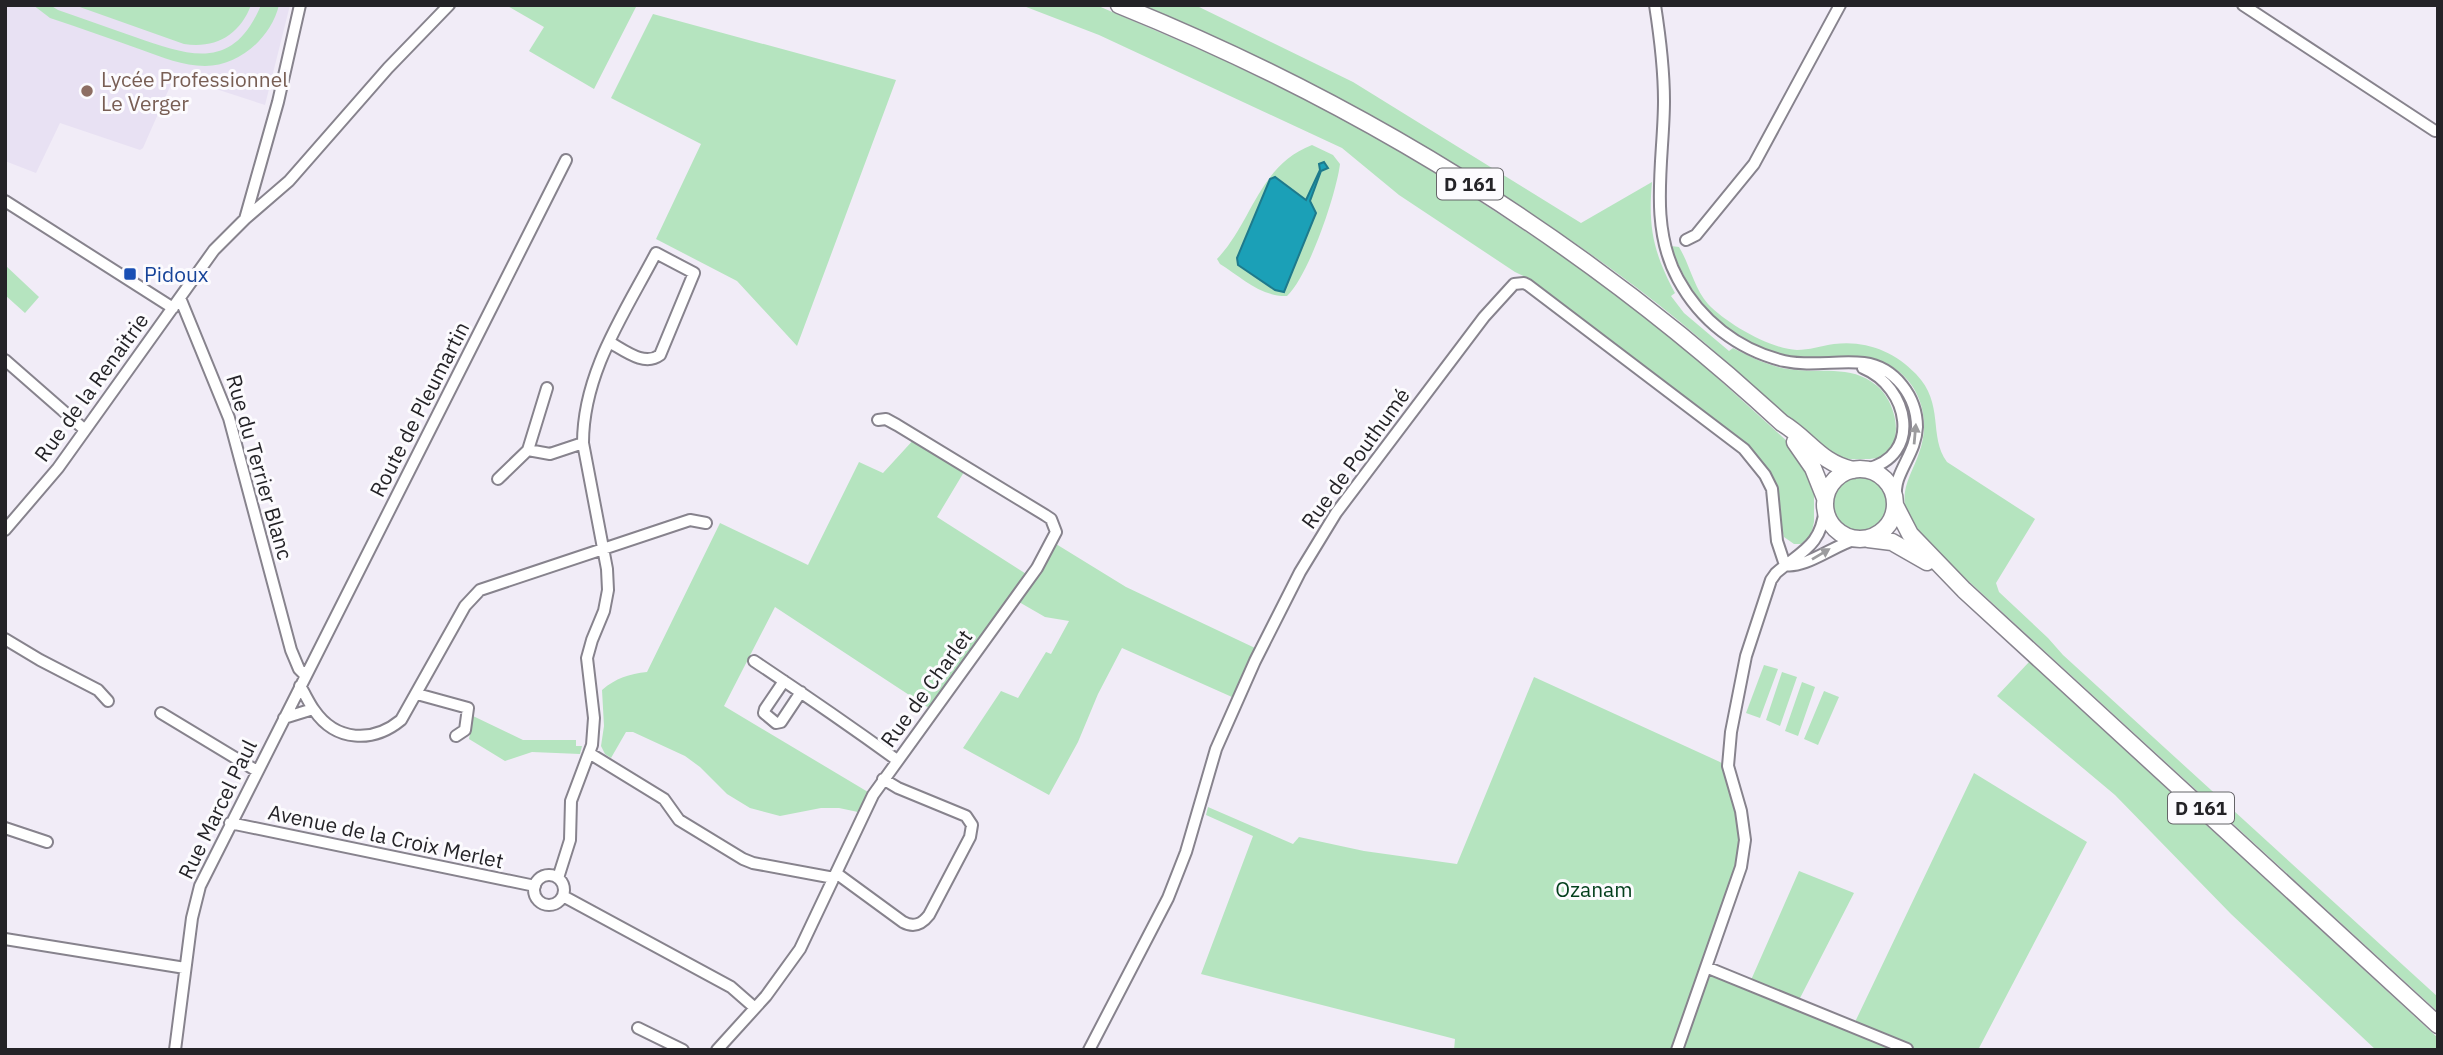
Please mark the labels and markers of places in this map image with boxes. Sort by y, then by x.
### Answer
place label: Lycée Professionnel Le Verger [101,65,288,117]
marker: Lycée Professionnel Le Verger [79,83,95,99]
place label: Pidoux [144,260,209,288]
marker: Pidoux [122,266,138,282]

